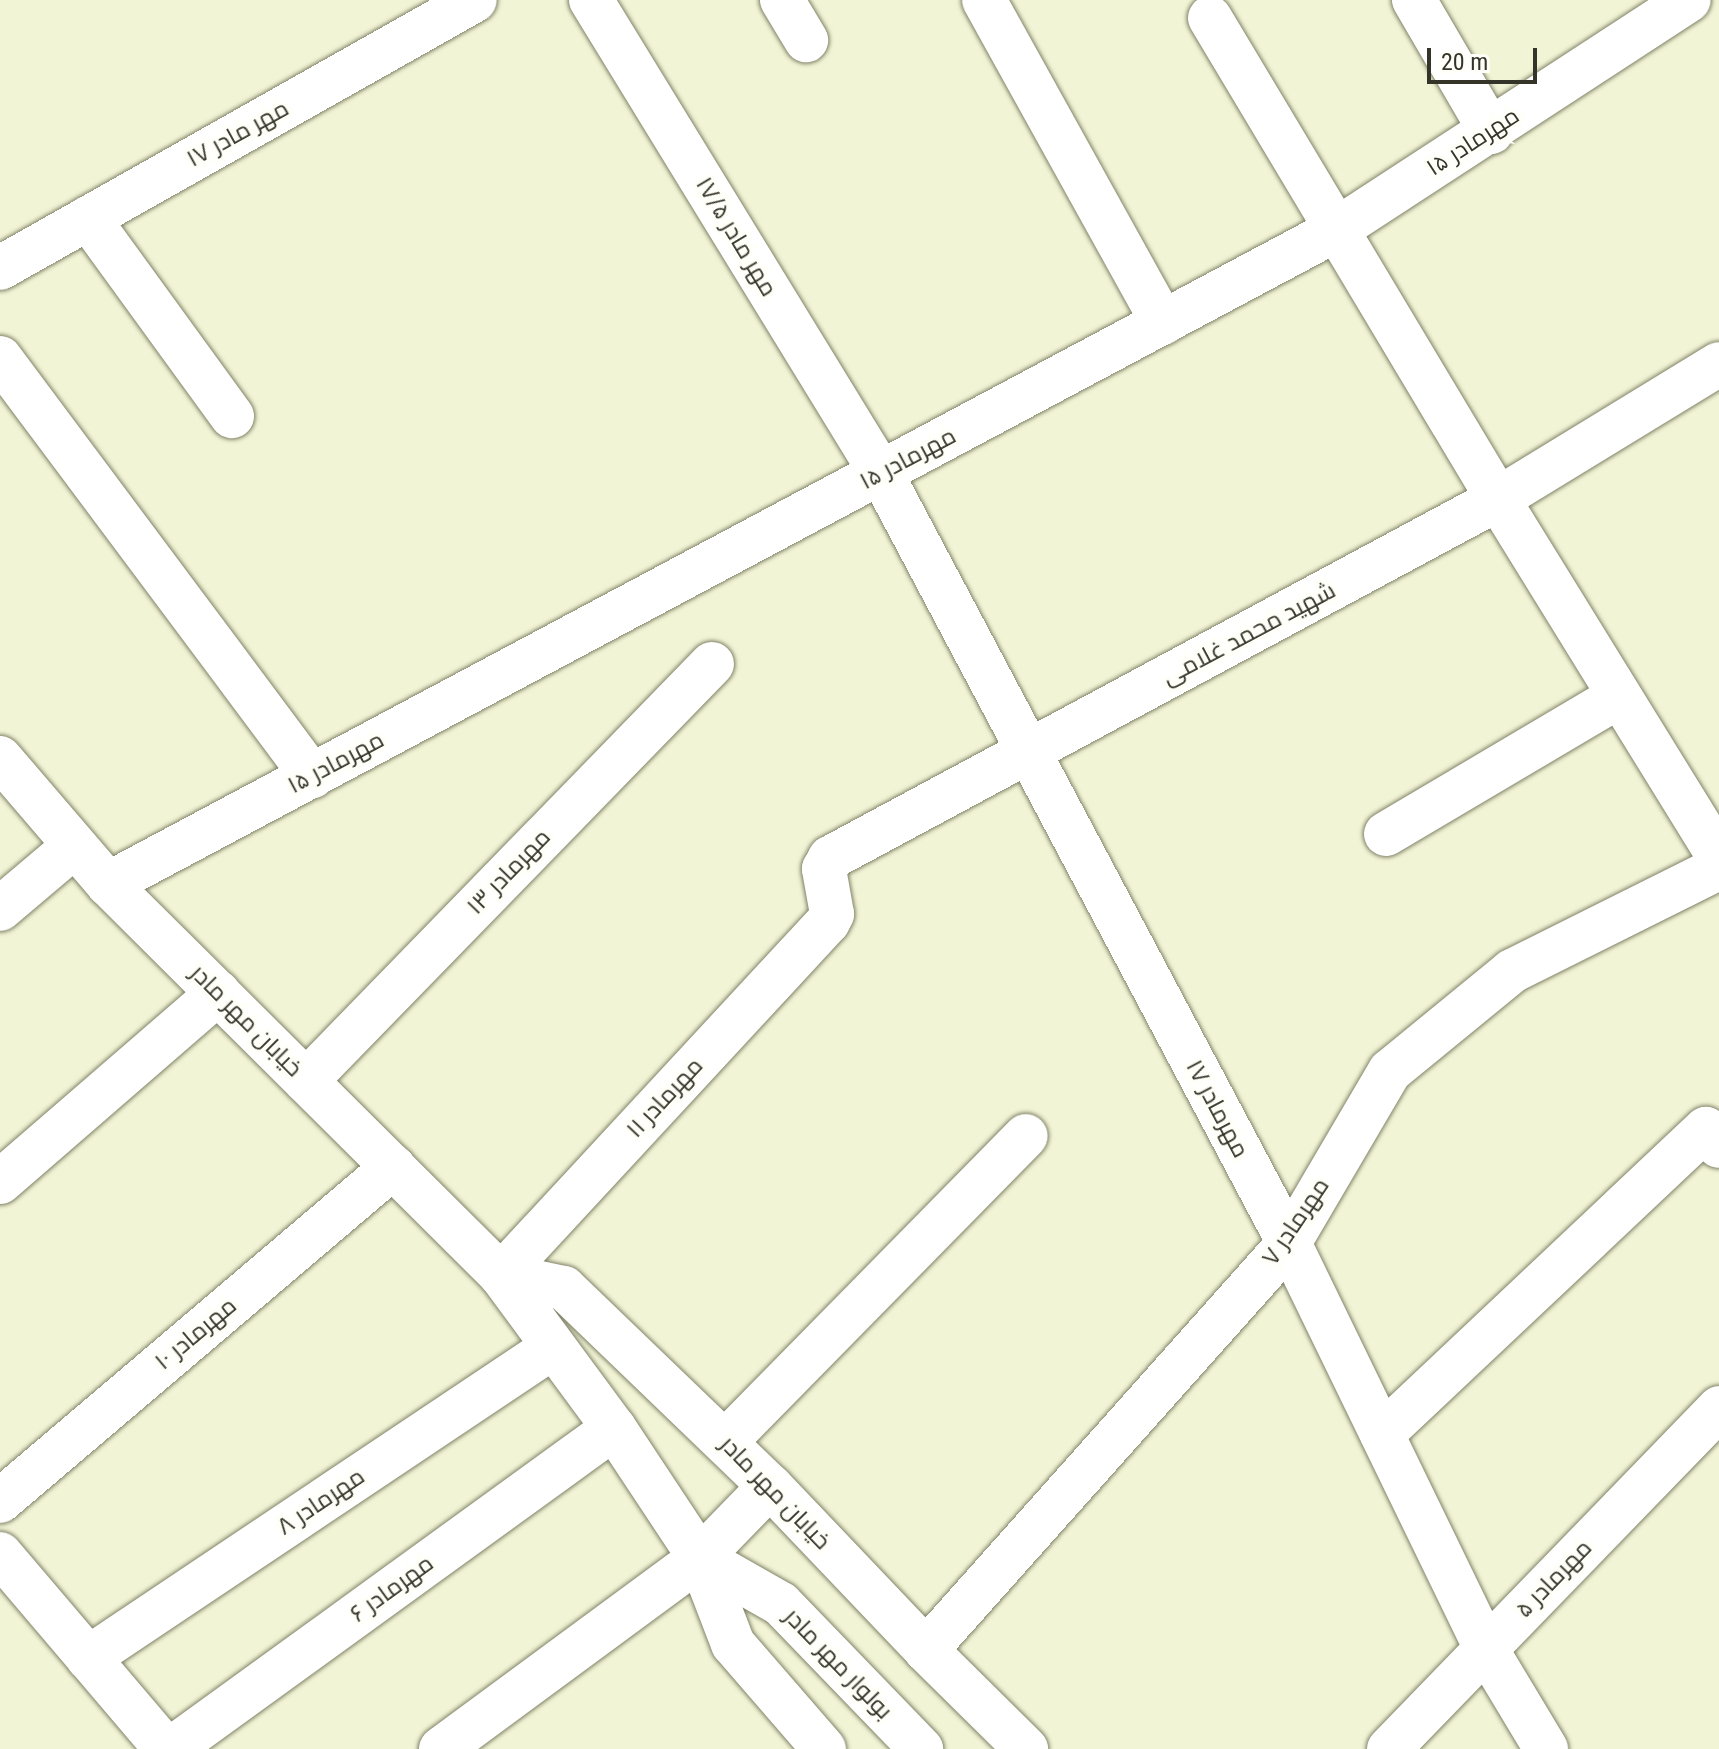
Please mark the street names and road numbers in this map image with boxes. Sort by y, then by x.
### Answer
street label: مهر مادر ۱۷ [182,94,294,174]
street label: مهرمادر ۱۵ [1421,101,1525,183]
street label: مهر مادر ۱۷/۵ [689,172,783,302]
street label: مهرمادر ۱۵ [855,422,961,496]
street label: شهید محمد غلامی [1157,576,1341,692]
street label: مهرمادر ۱۵ [283,726,389,800]
street label: مهرمادر ۱۳ [461,823,557,921]
street label: خیابان مهر مادر [184,959,308,1083]
street label: مهرمادر ۱۱ [621,1052,709,1144]
street label: مهرمادر ۱۷ [1179,1055,1255,1163]
street label: مهرمادر ۷ [1256,1173,1336,1271]
street label: مهرمادر ۱۰ [149,1292,243,1376]
street label: خیابان مهر مادر [714,1430,836,1556]
street label: مهرمادر ۸ [272,1462,370,1542]
street label: مهرمادر ۵ [1510,1534,1598,1624]
street label: مهرمادر ۶ [345,1549,439,1629]
street label: بولوار مهر مادر [778,1602,898,1726]

